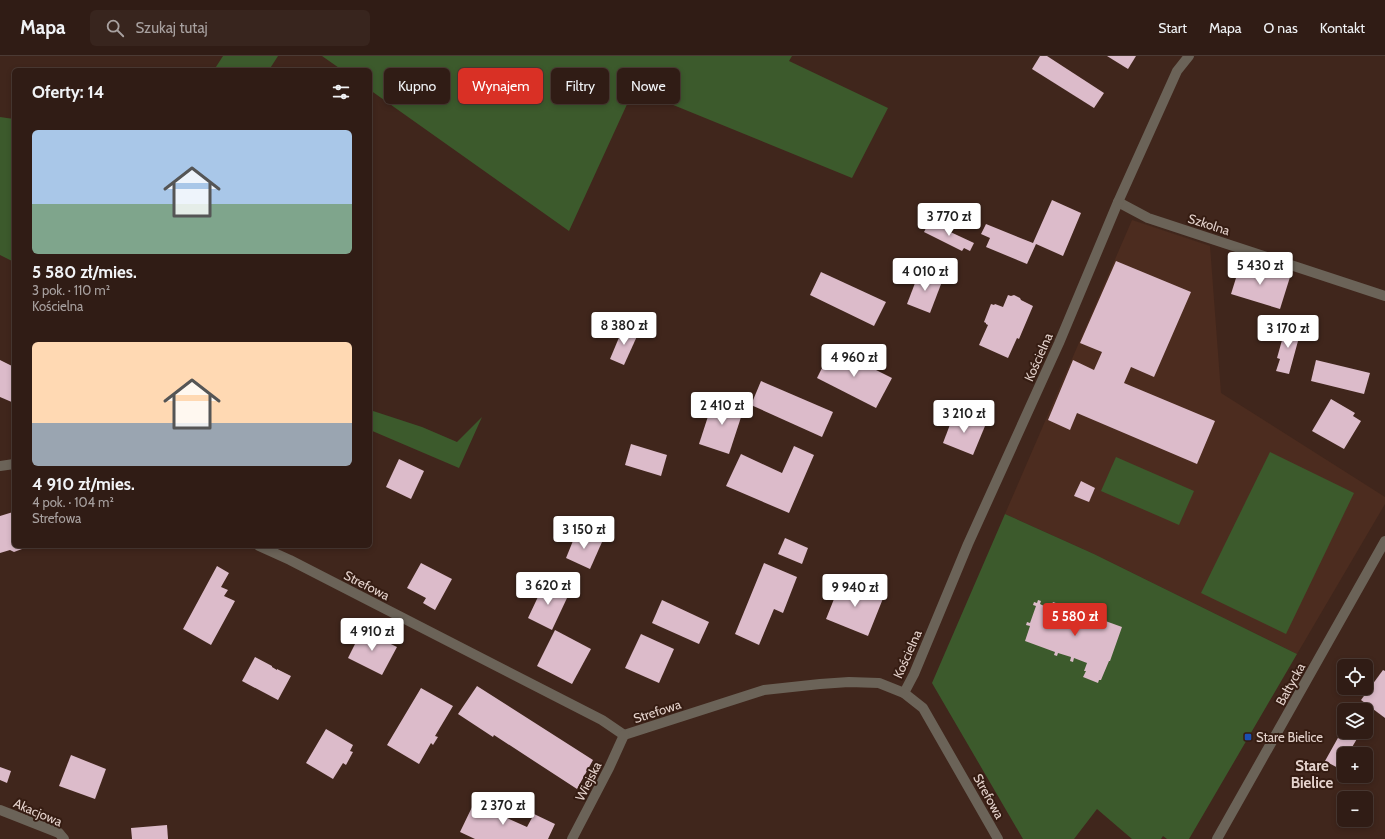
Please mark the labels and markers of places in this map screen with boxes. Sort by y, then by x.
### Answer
pin: 3 770 zł [908,203,990,237]
pin: 5 430 zł [1219,252,1301,286]
pin: 4 010 zł [884,258,966,292]
pin: 8 380 zł [583,312,665,346]
pin: 3 170 zł [1247,315,1329,349]
pin: 4 960 zł [813,344,895,378]
pin: 2 410 zł [681,392,763,426]
pin: 3 210 zł [923,400,1005,434]
pin: 3 150 zł [543,516,625,550]
pin: 3 620 zł [507,572,589,606]
pin: 9 940 zł [814,574,896,608]
pin: 5 580 zł [1034,603,1116,637]
pin: 4 910 zł [331,618,413,652]
place label: Stare Bielice [1256,729,1323,745]
marker: Stare Bielice [1243,732,1253,742]
pin: 2 370 zł [462,792,544,826]

